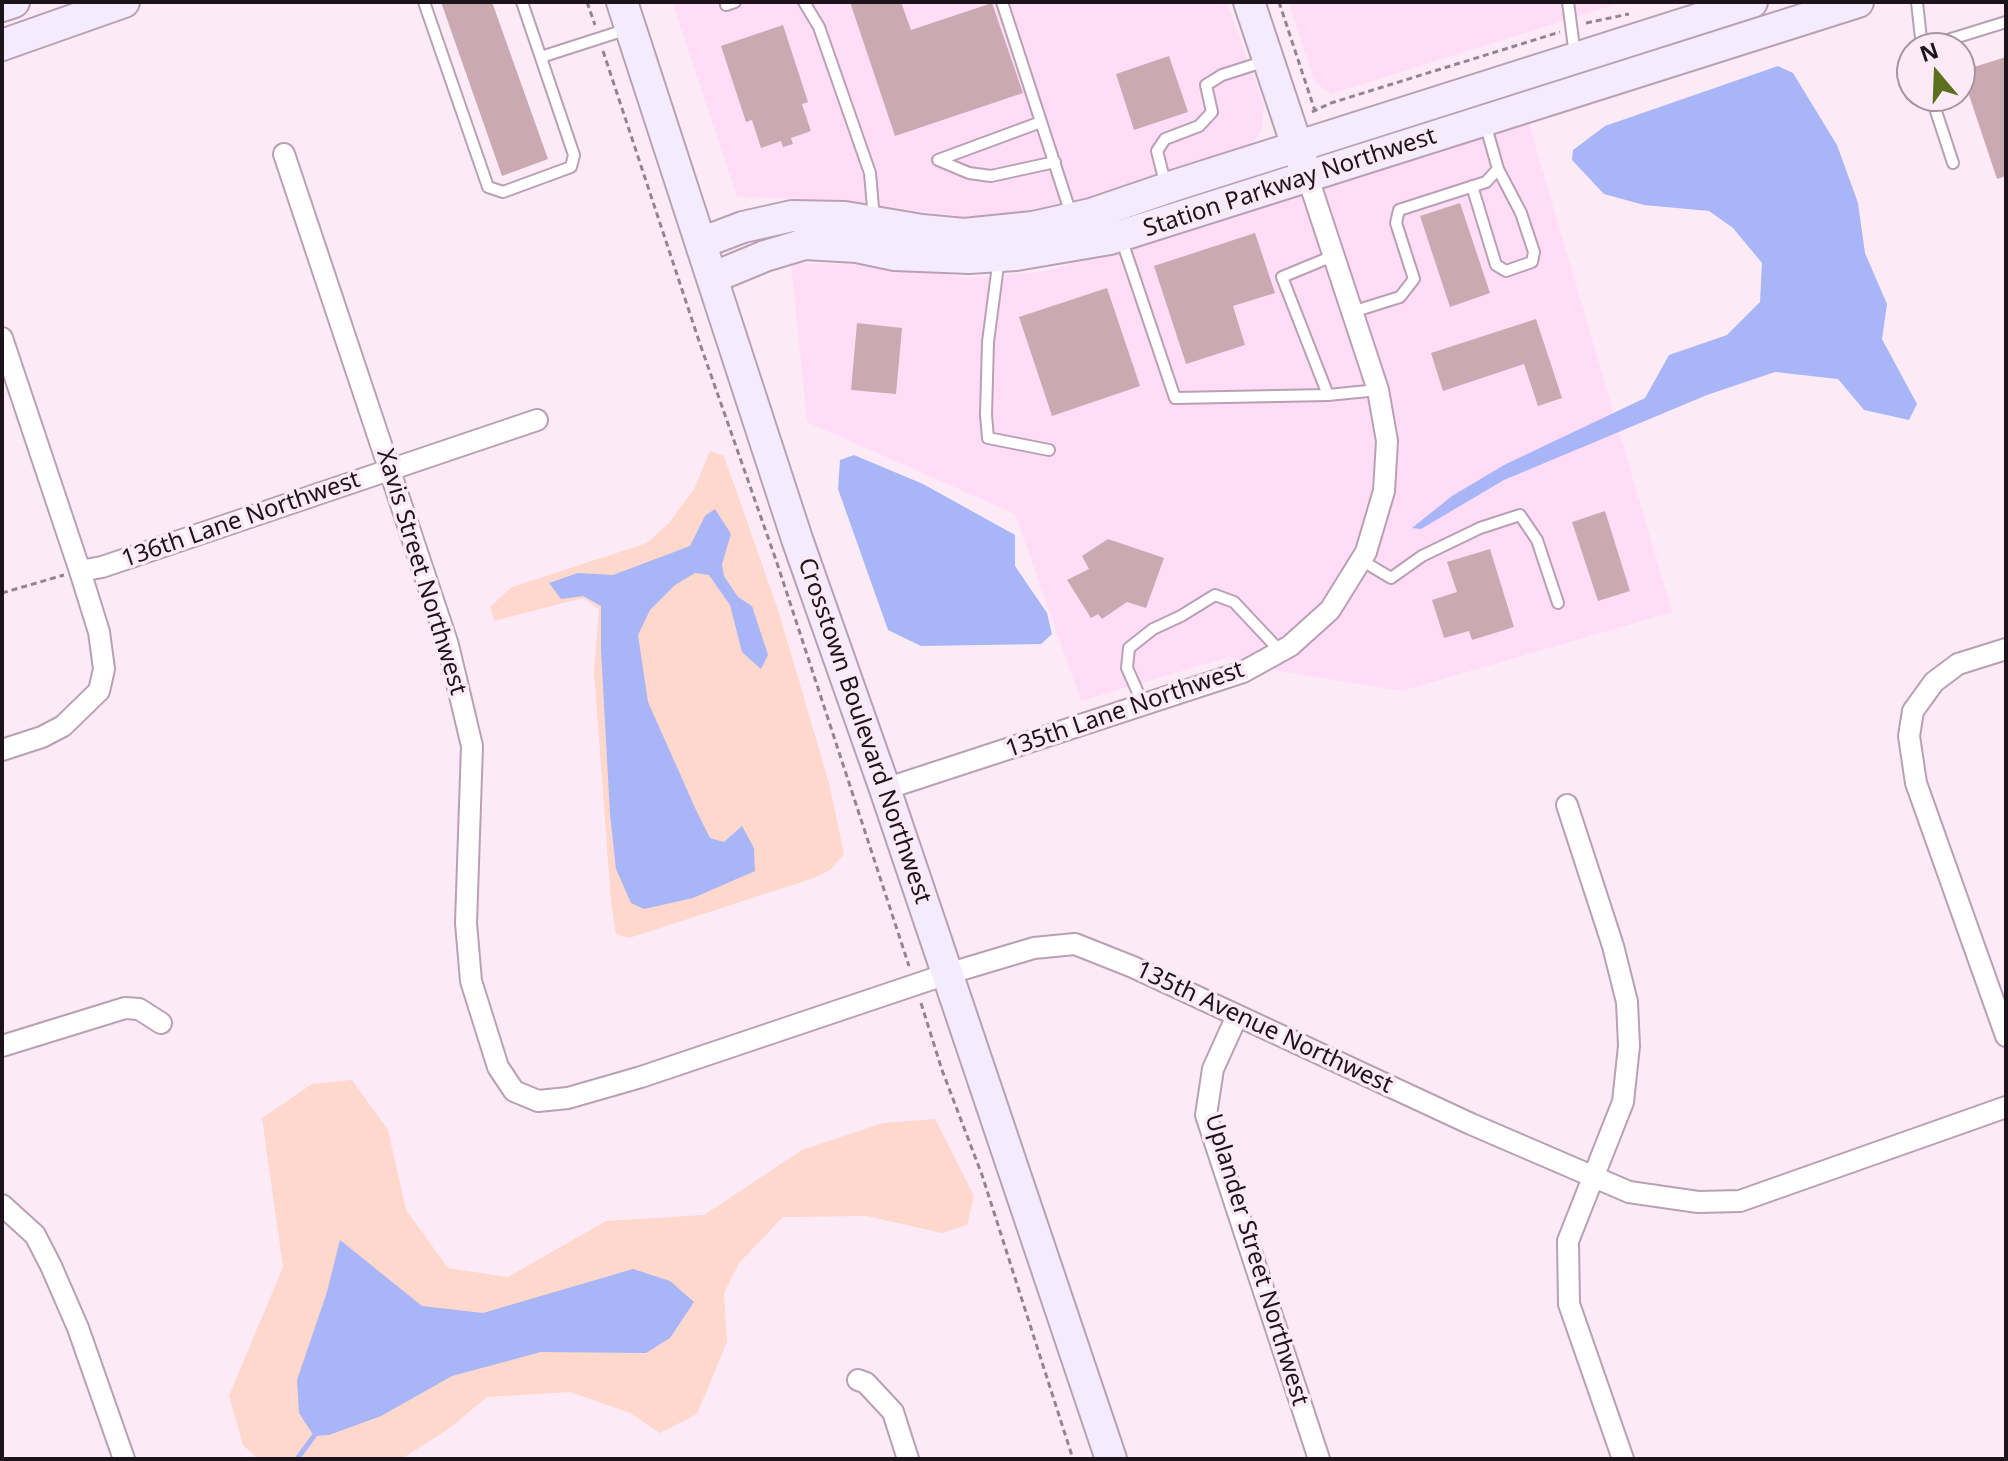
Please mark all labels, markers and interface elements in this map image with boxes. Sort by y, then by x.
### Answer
north arrow [1896,32,1976,112]
text: N [1915,34,1942,68]
street label: Station Parkway Northwest [1140,122,1440,244]
street label: Xavis Street Northwest [370,446,472,698]
street label: 136th Lane Northwest [118,466,364,574]
street label: Crosstown Boulevard Northwest [791,554,937,908]
street label: 135th Lane Northwest [1002,656,1248,764]
street label: 135th Avenue Northwest [1131,956,1397,1100]
street label: Uplander Street Northwest [1198,1111,1314,1409]

